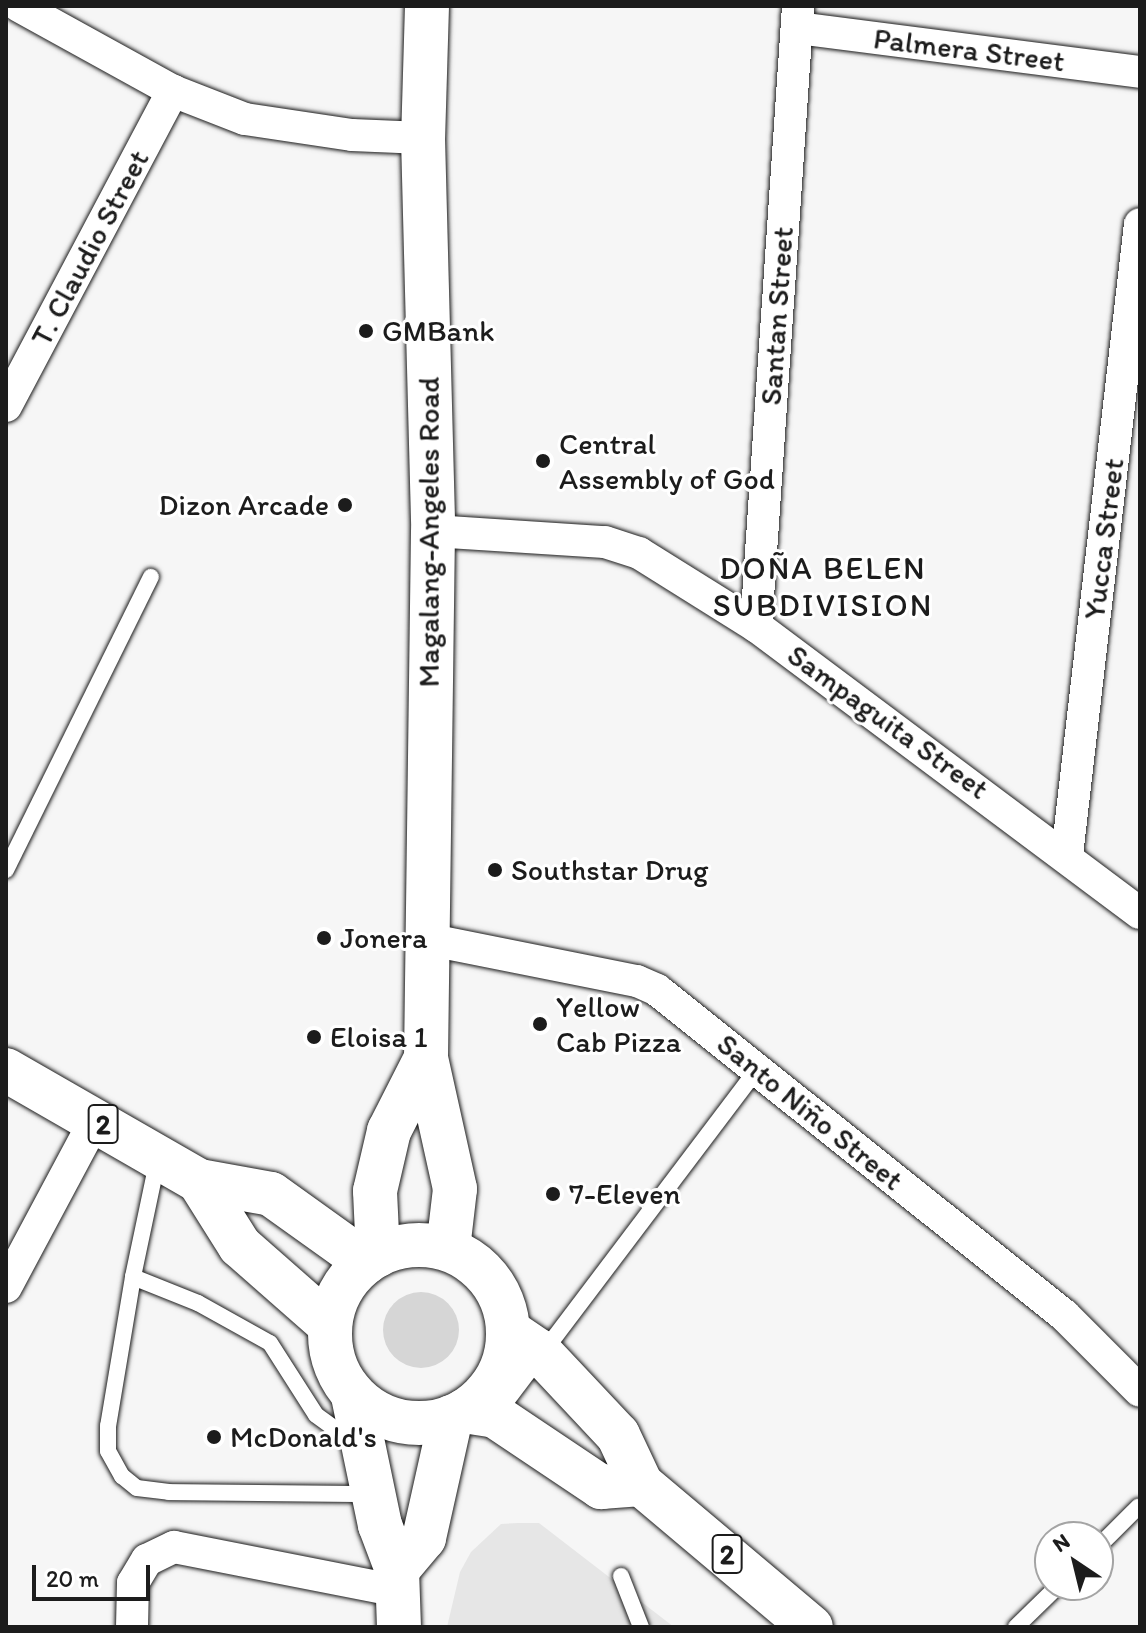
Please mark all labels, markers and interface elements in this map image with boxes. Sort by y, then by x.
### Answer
street label: Palmera Street [871,20,1067,80]
street label: T. Claudio Street [23,144,157,352]
street label: Santan Street [753,226,801,406]
place label: GMBank [382,313,494,349]
marker: GMBank [357,322,375,340]
street label: Magalang-Angeles Road [411,377,447,687]
place label: Central Assembly of God [559,426,775,496]
marker: Central Assembly of God [534,452,552,470]
street label: Yucca Street [1076,457,1132,621]
place label: Dizon Arcade [159,487,329,523]
marker: Dizon Arcade [336,496,354,514]
district label: DOÑA BELEN SUBDIVISION [715,550,931,625]
street label: Sampaguita Street [781,637,995,807]
place label: Southstar Drug [511,852,708,888]
marker: Southstar Drug [486,861,504,879]
place label: Jonera [340,920,428,956]
marker: Jonera [315,929,333,947]
place label: Yellow Cab Pizza [556,989,680,1060]
marker: Yellow Cab Pizza [531,1015,549,1033]
place label: Eloisa 1 [330,1019,428,1055]
street label: Santo Niño Street [710,1026,910,1198]
marker: Eloisa 1 [305,1028,323,1046]
road number: 2 [87,1100,119,1148]
place label: 7-Eleven [569,1176,680,1212]
marker: 7-Eleven [544,1185,562,1203]
place label: McDonald's [230,1419,377,1455]
marker: McDonald's [205,1428,223,1446]
north arrow [1034,1521,1114,1601]
text: N [1047,1527,1075,1558]
road number: 2 [711,1530,743,1578]
scale bar [36,1549,154,1599]
text: 20 m [46,1564,99,1593]

